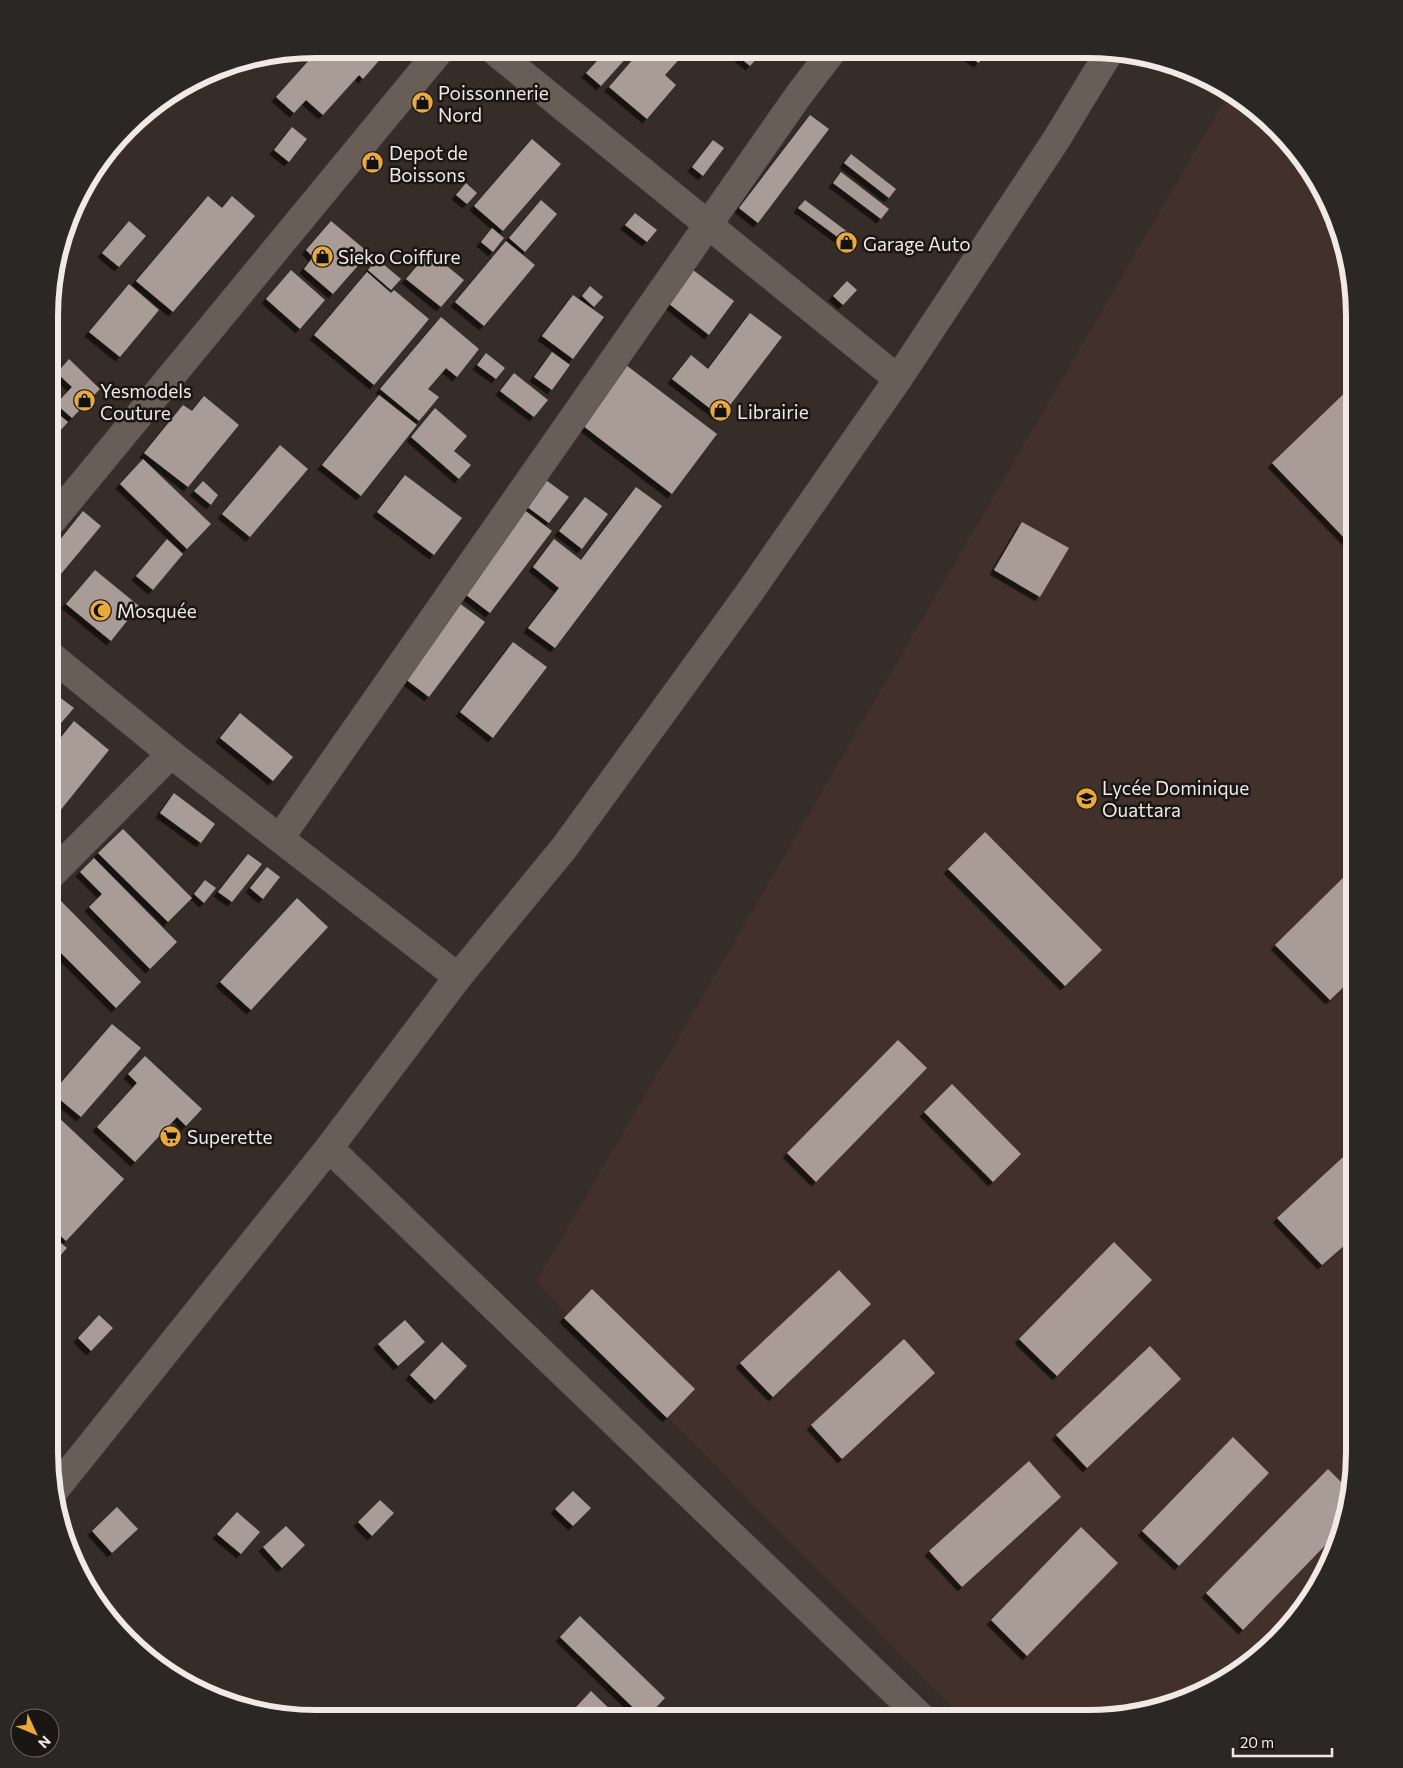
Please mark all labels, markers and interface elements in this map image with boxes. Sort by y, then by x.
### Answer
place label: Poissonnerie Nord [438,81,549,126]
shop icon: Poissonnerie Nord [410,91,434,115]
place label: Depot de Boissons [389,141,468,186]
shop icon: Depot de Boissons [361,151,385,175]
shop icon: Garage Auto [835,231,859,255]
place label: Garage Auto [863,232,971,255]
shop icon: Sieko Coiffure [310,244,334,268]
place label: Sieko Coiffure [338,245,461,268]
place label: Yesmodels Couture [100,379,192,424]
shop icon: Yesmodels Couture [72,389,96,413]
shop icon: Librairie [709,399,733,423]
place label: Librairie [737,400,809,423]
mosque icon: Mosquée [89,598,113,622]
place label: Mosquée [117,599,197,622]
place label: Lycée Dominique Ouattara [1102,776,1249,821]
school or university icon: Lycée Dominique Ouattara [1074,786,1098,810]
supermarket icon: Superette [159,1124,183,1148]
place label: Superette [187,1125,273,1148]
north arrow [10,1708,60,1758]
scale bar [1233,1726,1332,1758]
text: N [35,1733,54,1752]
text: 20 m [1240,1733,1274,1751]

